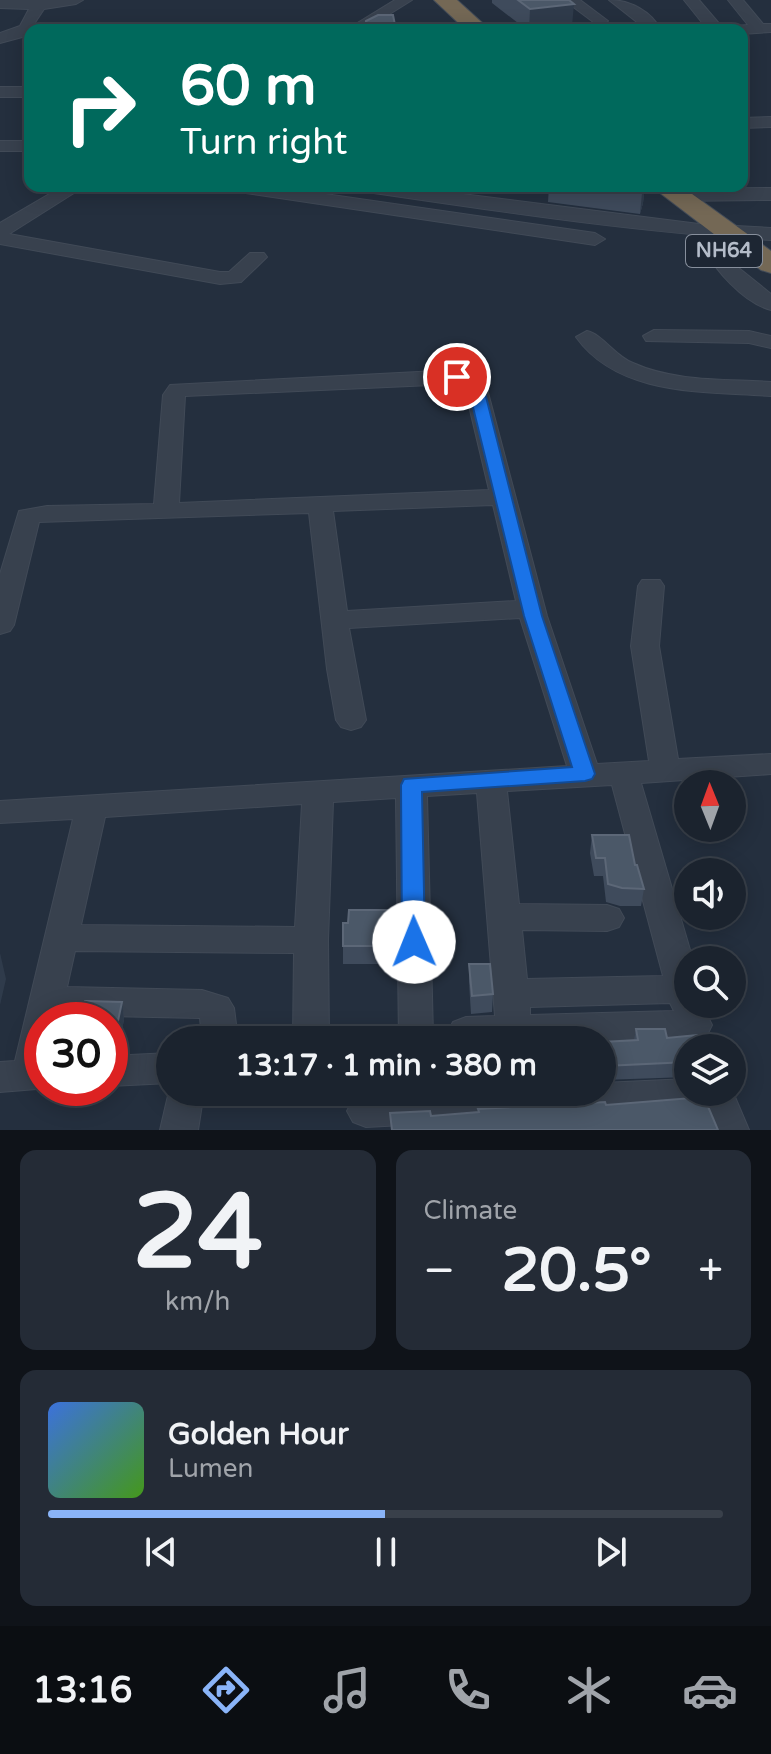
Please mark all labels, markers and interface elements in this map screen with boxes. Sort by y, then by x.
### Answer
text: 60 m [180,53,316,120]
icon: right [48,56,152,160]
text: Turn right [180,121,347,164]
road number: NH64 [686,235,762,267]
pin [423,343,491,411]
icon: arrive [435,355,479,399]
north arrow [674,770,746,842]
map controls [674,770,746,1106]
button: sound [674,858,746,930]
position arrow [372,900,456,984]
button: search [674,946,746,1018]
speed limit sign: 30 [24,1002,128,1106]
button: layers [674,1034,746,1106]
text: 13:17 · 1 min · 380 m [235,1047,537,1084]
text: 24 [132,1171,263,1296]
text: Climate [424,1195,517,1226]
text: 20.5° [501,1235,652,1307]
text: − [424,1245,455,1298]
text: + [698,1245,723,1298]
text: km/h [165,1286,230,1317]
text: Golden Hour [168,1416,349,1453]
text: Lumen [168,1453,253,1484]
icon: previous [139,1530,183,1574]
icon: pause [364,1530,408,1574]
icon: next [589,1530,633,1574]
icon: directions [198,1662,254,1718]
icon: music [319,1662,375,1718]
icon: phone [440,1662,496,1718]
icon: climate [561,1662,617,1718]
icon: car [682,1662,738,1718]
text: 13:16 [33,1669,132,1712]

